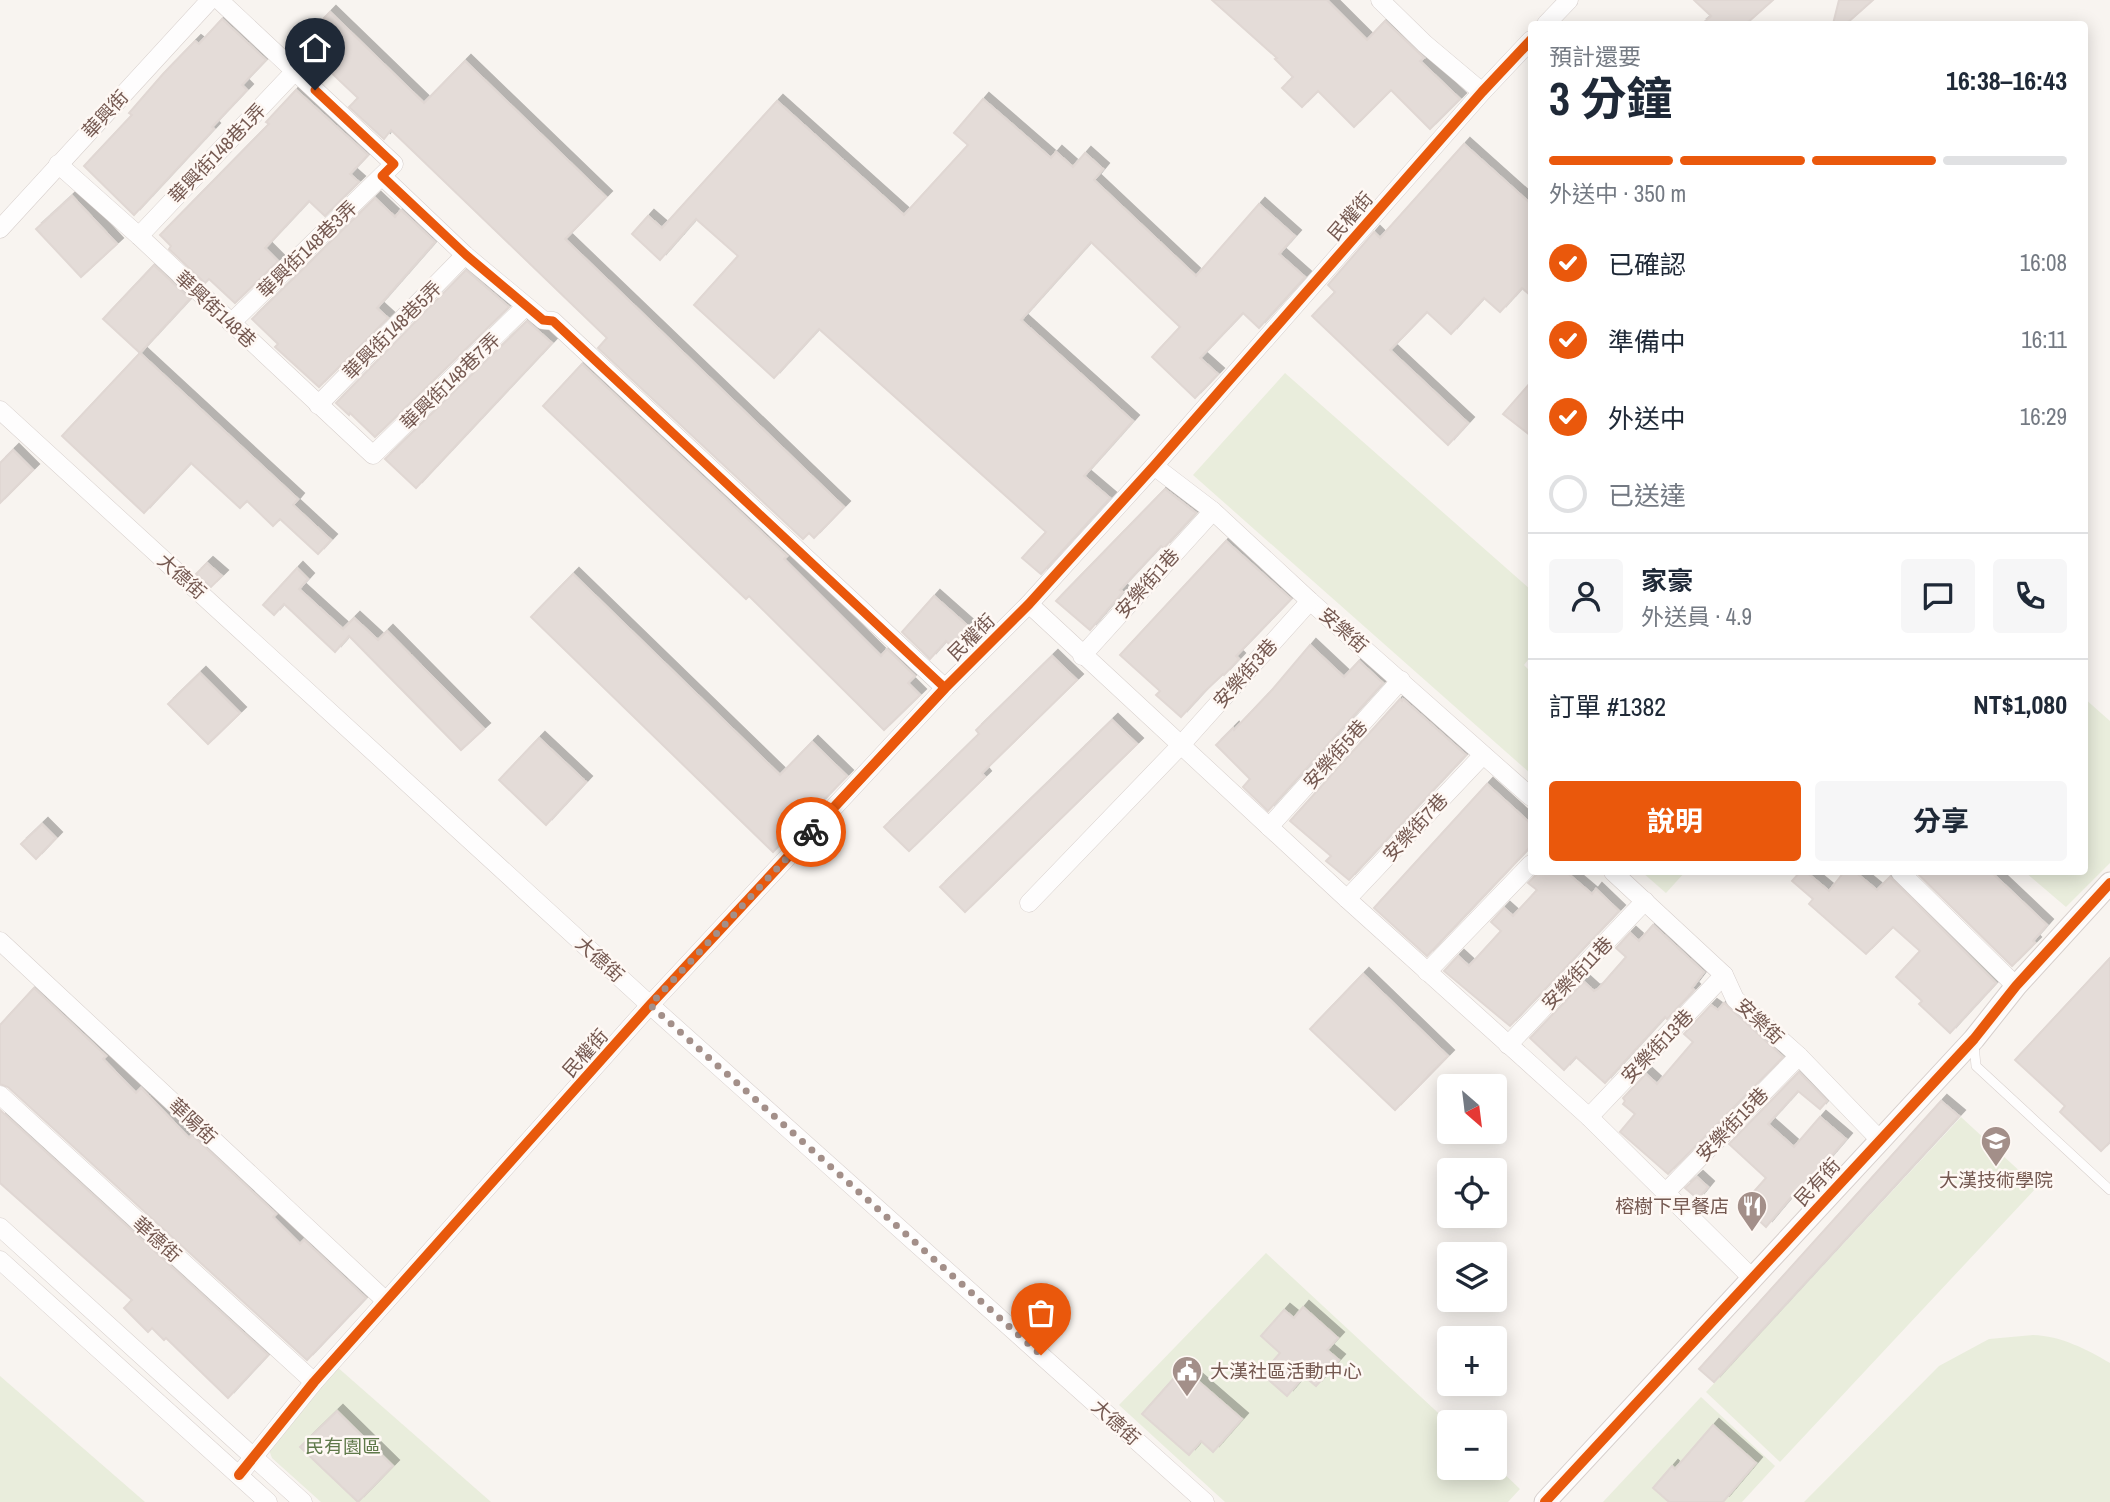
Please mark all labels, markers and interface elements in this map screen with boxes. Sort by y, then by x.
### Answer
pin [285,18,345,90]
icon: home [296,29,334,67]
text: 預計還要 [1549,41,1641,72]
text: 16:38–16:43 [1946,63,2067,98]
text: 3 分鐘 [1549,67,1672,129]
street label: 華興街 [76,84,134,144]
street label: 華興街148巷1弄 [163,97,271,209]
text: 外送中 · 350 m [1549,178,1686,209]
street label: 民權街 [1321,186,1379,246]
street label: 華興街148巷3弄 [251,195,363,303]
icon: check [1549,244,1587,282]
text: 已確認 [1608,247,1686,282]
text: 16:08 [2020,247,2067,278]
street label: 華興街148巷 [170,265,262,353]
street label: 華興街148巷5弄 [337,275,447,385]
icon: check [1549,321,1587,359]
text: 準備中 [1608,324,1686,359]
text: 16:11 [2021,324,2067,355]
street label: 華興街148巷7弄 [394,327,506,435]
icon: check [1549,398,1587,436]
text: 外送中 [1608,401,1686,436]
text: 16:29 [2020,401,2067,432]
text: 已送達 [1608,478,1686,513]
street label: 安樂街1巷 [1109,543,1185,623]
street label: 大德街 [152,547,212,605]
button: person [1549,559,1623,633]
button: chat [1901,559,1975,633]
button: phone [1993,559,2067,633]
text: 家豪 [1641,563,1693,598]
street label: 安樂街 [1314,601,1374,659]
text: 外送員 · 4.9 [1641,601,1752,632]
street label: 民權街 [942,608,1000,666]
street label: 安樂街3巷 [1207,633,1283,713]
text: NT$1,080 [1973,687,2067,722]
text: 訂單 #1382 [1549,689,1666,724]
street label: 安樂街5巷 [1297,714,1373,794]
button: 說明 [1549,781,1801,861]
button: 分享 [1815,781,2067,861]
street label: 安樂街7巷 [1377,787,1453,867]
courier [776,797,846,867]
icon: bike [792,813,830,851]
street label: 大德街 [570,930,630,988]
street label: 安樂街11巷 [1536,931,1618,1015]
street label: 安樂街 [1730,992,1790,1050]
street label: 安樂街13巷 [1615,1003,1699,1089]
street label: 民權街 [556,1023,614,1083]
north arrow [1437,1074,1507,1144]
map controls [1437,1074,1507,1480]
street label: 安樂街15巷 [1690,1081,1774,1167]
street label: 華陽街 [163,1092,223,1150]
school or university icon: 大漢技術學院 [1979,1124,2013,1168]
street label: 民有街 [1788,1152,1846,1212]
button: locate [1437,1158,1507,1228]
place label: 大漢技術學院 [1939,1167,2053,1193]
restaurant icon: 榕樹下早餐店 [1735,1189,1769,1233]
place label: 榕樹下早餐店 [1615,1193,1729,1219]
street label: 華德街 [127,1210,187,1268]
button: layers [1437,1242,1507,1312]
pin [1011,1283,1071,1355]
icon: bag [1022,1294,1060,1332]
button: + [1437,1326,1507,1396]
public building icon: 大漢社區活動中心 [1170,1354,1204,1398]
place label: 大漢社區活動中心 [1210,1358,1362,1384]
street label: 大德街 [1086,1393,1146,1451]
button: − [1437,1410,1507,1480]
park label: 民有園區 [305,1433,381,1459]

